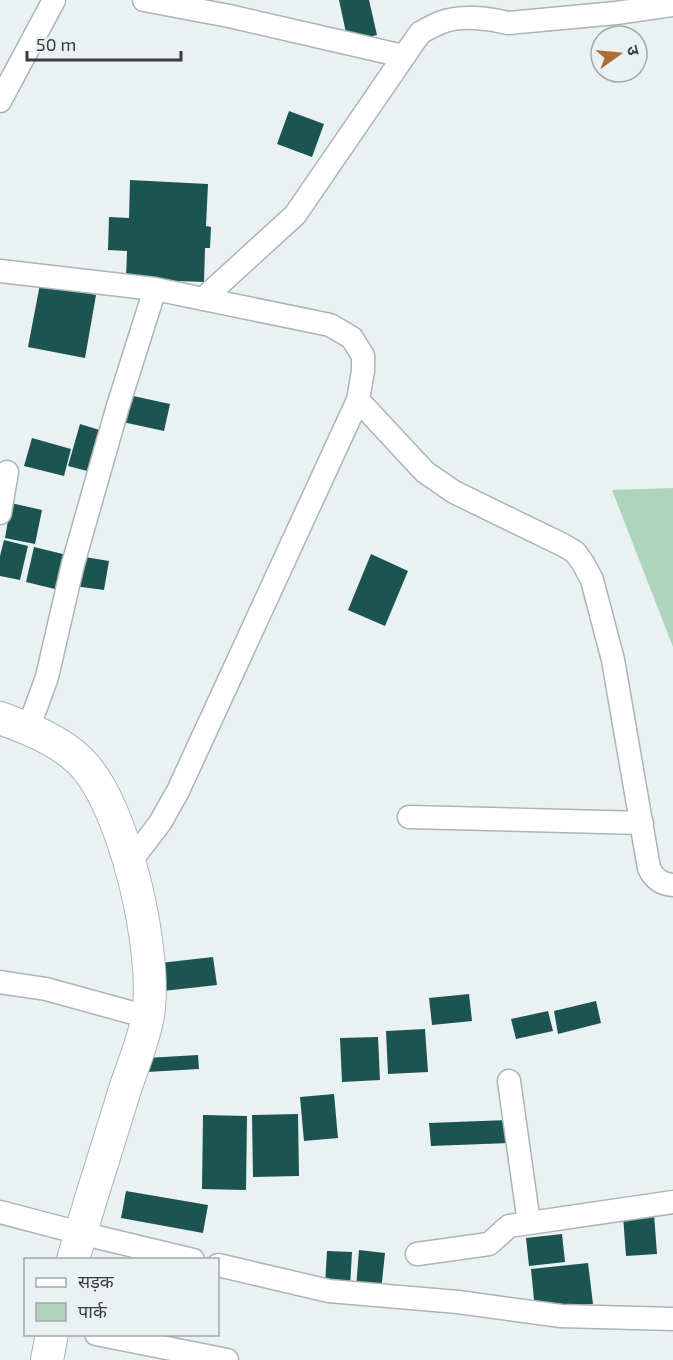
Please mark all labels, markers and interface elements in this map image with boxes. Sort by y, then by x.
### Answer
scale bar [27,24,182,62]
north arrow [589,24,649,84]
text: 50 m [36,33,76,55]
text: उ [624,43,645,58]
legend [24,1258,219,1336]
text: सड़क [78,1270,115,1292]
text: पार्क [78,1300,108,1322]

